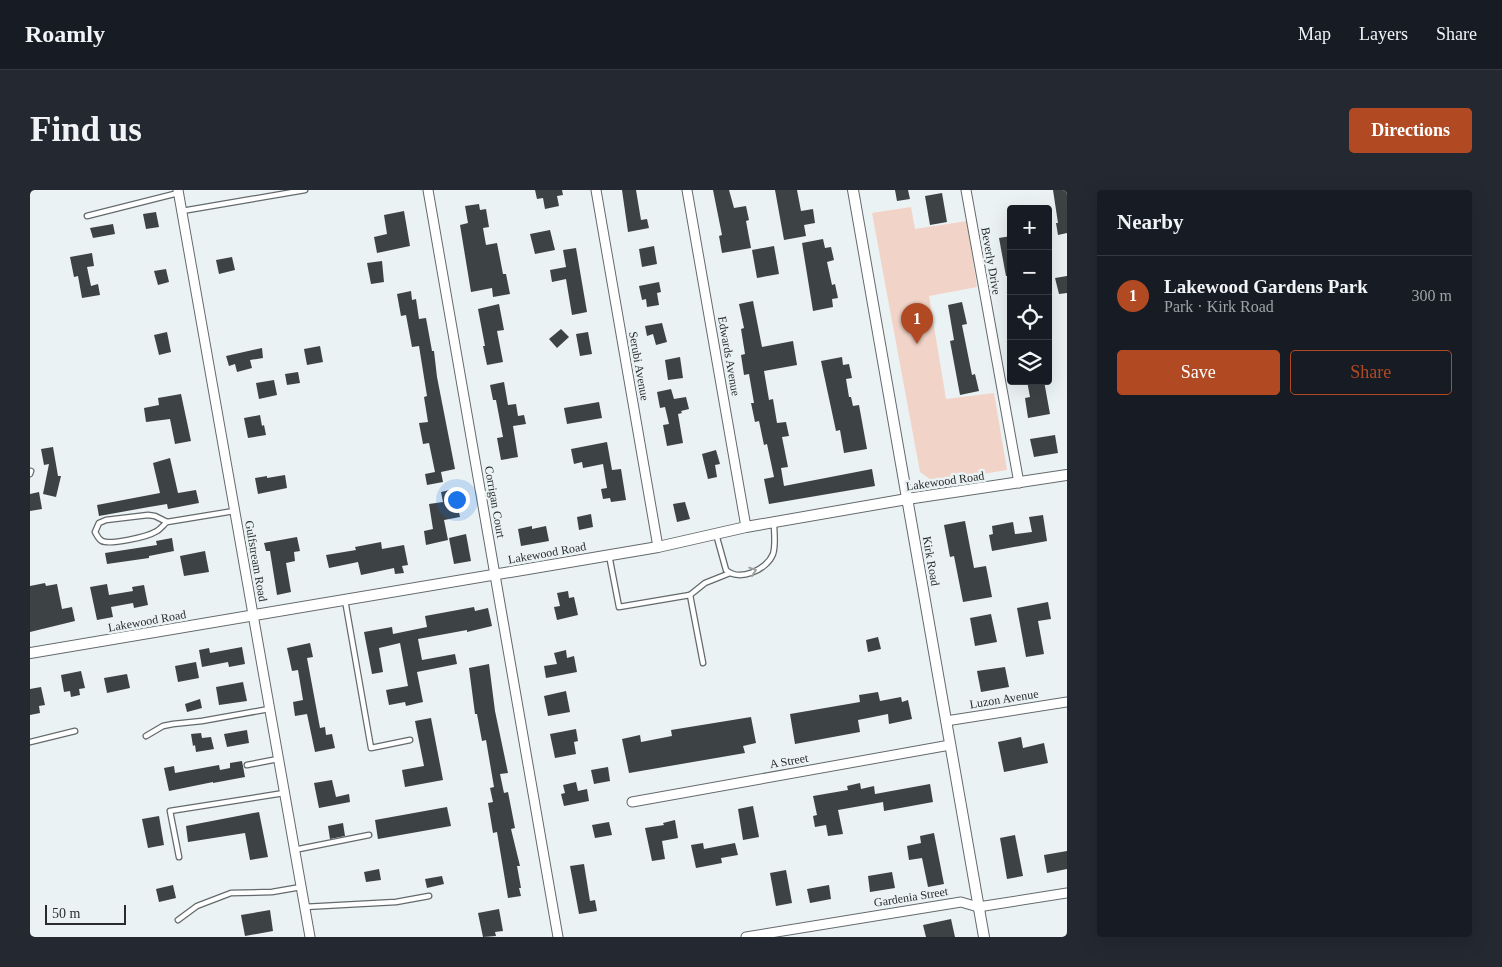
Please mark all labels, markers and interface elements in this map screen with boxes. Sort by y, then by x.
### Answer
text: Roamly [25,21,105,47]
text: Map [1298,24,1331,44]
text: Layers [1359,24,1408,44]
text: Share [1436,24,1477,44]
button: Directions [1349,108,1472,153]
text: Find us [30,110,142,149]
map controls [1007,205,1052,385]
button: + [1007,205,1052,250]
text: Nearby [1117,210,1184,234]
street label: Beverly Drive [978,226,1004,296]
button: − [1007,250,1052,295]
text: Lakewood Gardens Park [1164,276,1368,297]
text: 1 [1129,287,1137,304]
text: 300 m [1412,287,1452,304]
button: locate [1007,295,1052,340]
text: Park · Kirk Road [1164,298,1274,315]
pin: 1 [901,303,933,344]
street label: Edwards Avenue [715,315,743,397]
street label: Serubi Avenue [626,330,652,402]
button: layers [1007,340,1052,385]
button: Save [1117,350,1280,395]
button: Share [1290,350,1452,395]
street label: Corrigan Court [482,465,508,540]
street label: Lakewood Road [905,469,985,493]
your location [444,487,470,513]
street label: Gulfstream Road [242,519,270,603]
street label: Kirk Road [920,535,942,587]
street label: Lakewood Road [507,539,587,567]
one-way arrow [748,567,757,577]
street label: Lakewood Road [107,607,187,635]
street label: Luzon Avenue [969,687,1039,711]
street label: A Street [769,751,810,771]
street label: Gardenia Street [873,884,950,910]
scale bar [45,902,126,925]
text: 50 m [52,906,80,921]

